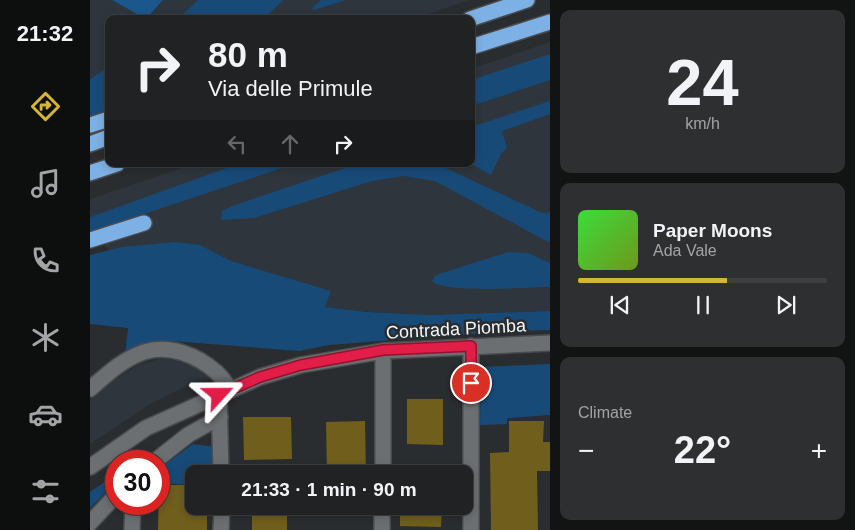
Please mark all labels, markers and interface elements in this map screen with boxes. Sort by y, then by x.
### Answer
text: 21:32 [17,21,73,46]
icon: right [125,35,190,100]
text: 80 m [208,35,288,74]
text: 24 [666,46,739,119]
text: Via delle Primule [208,76,373,101]
icon: directions [28,89,63,124]
text: km/h [685,115,720,132]
icon: left [223,130,251,158]
icon: ahead [276,130,304,158]
icon: right [329,130,357,158]
icon: music [28,166,63,201]
text: Paper Moons [653,220,772,241]
text: Ada Vale [653,242,717,259]
icon: phone [28,243,63,278]
icon: previous [606,291,634,319]
icon: pause [689,291,717,319]
icon: next [772,291,800,319]
street label: Contrada Piomba [386,315,527,343]
icon: climate [28,320,63,355]
pin [450,362,492,404]
position arrow [192,368,244,420]
icon: arrive [457,369,485,397]
icon: car [28,397,63,432]
text: Climate [578,404,632,421]
text: 22° [674,429,731,471]
text: − [578,435,594,466]
text: + [811,435,827,466]
speed limit sign: 30 [105,450,170,515]
icon: filters [28,474,63,509]
text: 21:33 · 1 min · 90 m [241,479,417,500]

